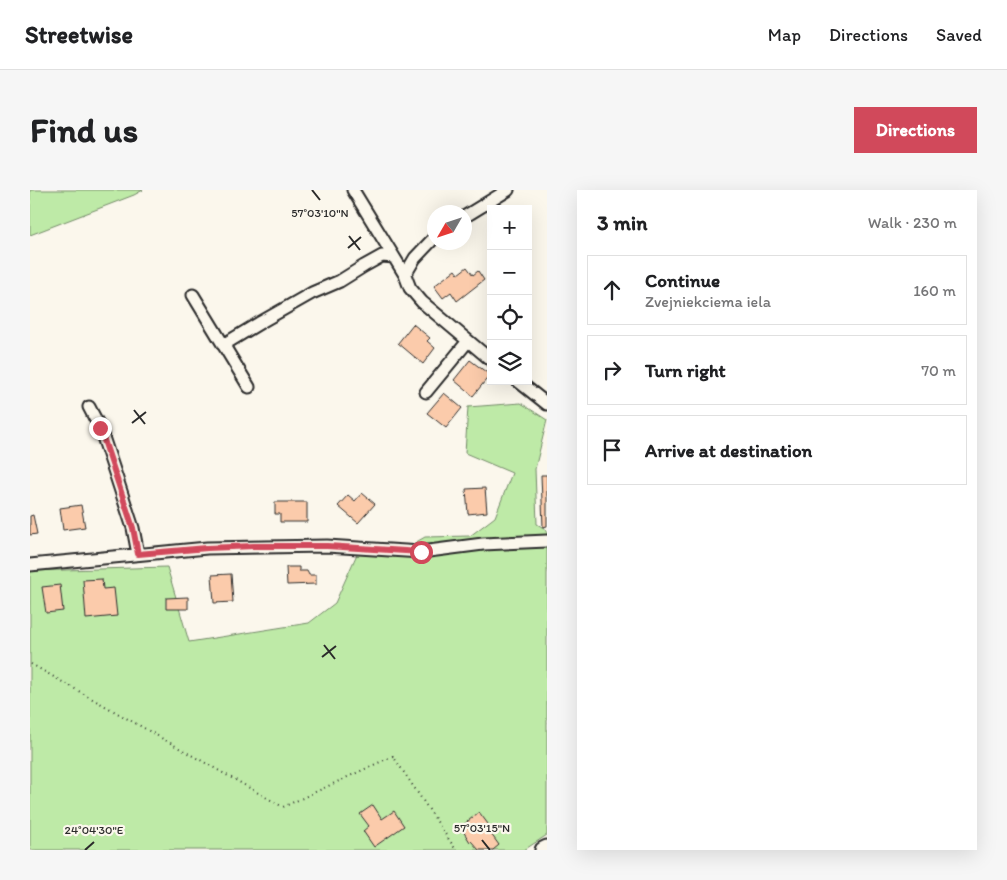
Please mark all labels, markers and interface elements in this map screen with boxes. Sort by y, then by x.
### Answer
text: Streetwise [25,20,133,49]
text: Map [768,24,801,46]
text: Directions [829,24,908,46]
text: Saved [936,24,982,46]
button: Directions [854,107,977,153]
text: Find us [30,109,138,151]
north arrow [427,205,472,250]
map controls [487,205,532,385]
button: + [487,205,532,250]
text: 57°03'10"N [291,206,349,220]
text: 3 min [597,210,647,235]
text: Walk · 230 m [868,213,957,232]
button: − [487,250,532,295]
text: Continue [645,269,720,292]
icon: ahead [598,276,626,304]
text: 160 m [913,281,956,300]
text: Zvejniekciema iela [645,292,771,311]
button: locate [487,295,532,340]
button: layers [487,340,532,385]
icon: right [598,356,626,384]
text: Turn right [645,359,726,382]
text: 70 m [921,361,956,380]
route end [89,417,112,440]
icon: arrive [598,436,626,464]
text: Arrive at destination [645,439,812,462]
route start [410,541,433,564]
text: 57°03'15"N [454,821,510,835]
text: 24°04'30"E [65,823,124,837]

